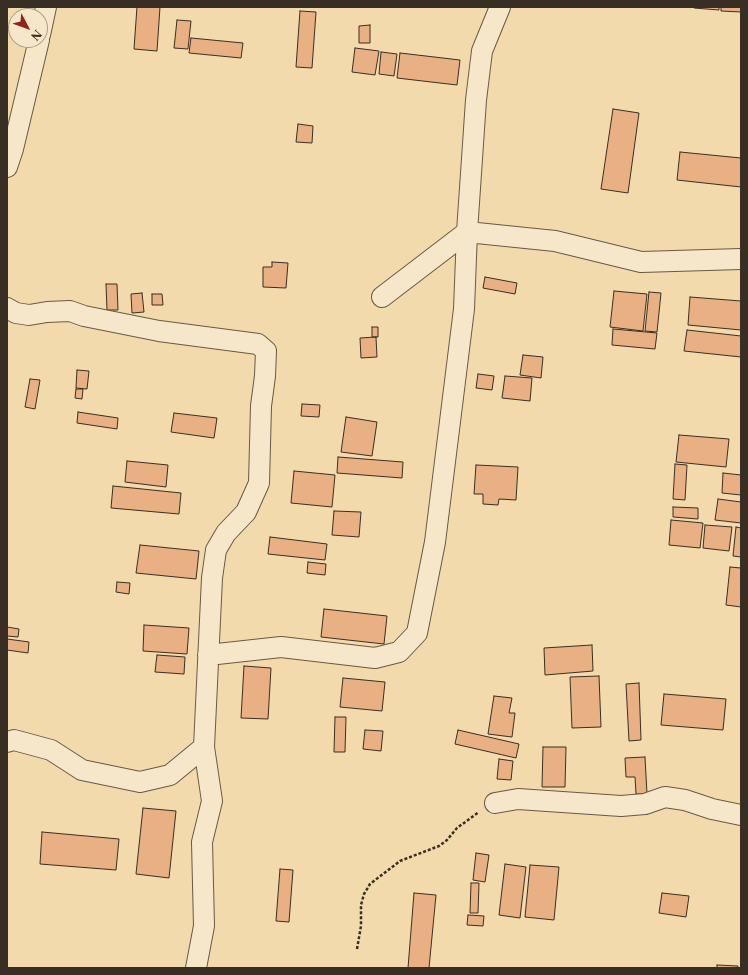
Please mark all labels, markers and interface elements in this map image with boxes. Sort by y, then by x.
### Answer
north arrow [8,8,48,48]
text: N [28,27,45,43]

